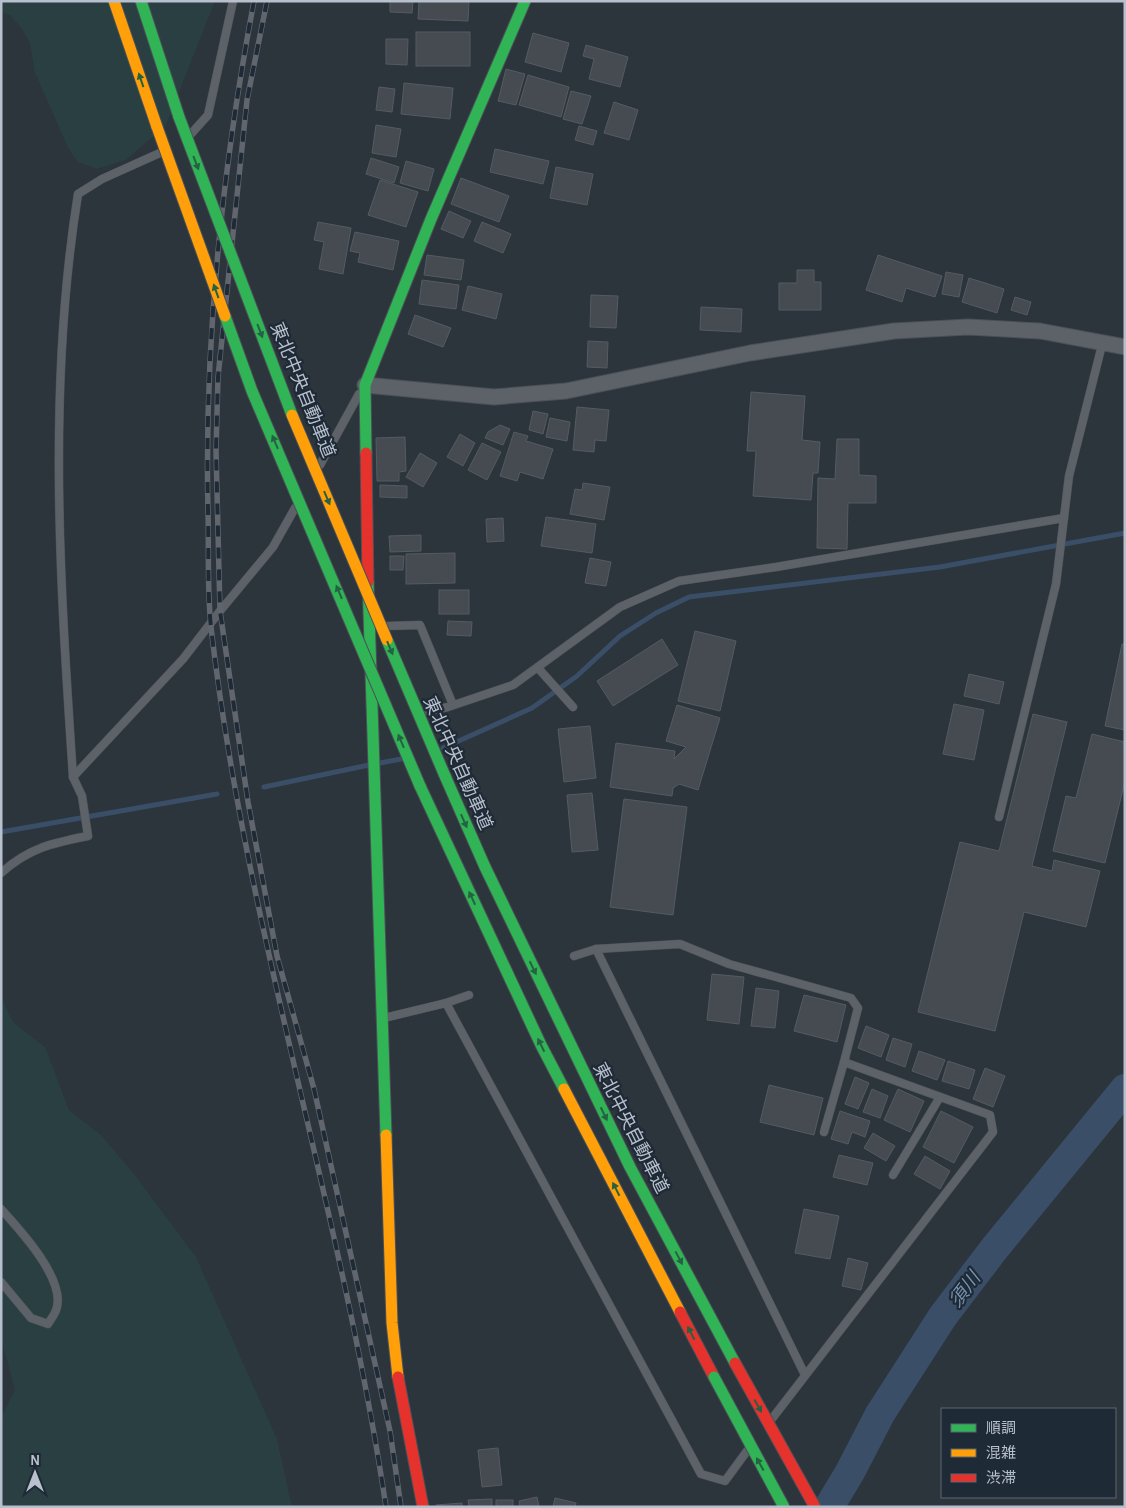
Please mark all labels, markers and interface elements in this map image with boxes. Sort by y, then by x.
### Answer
one-way arrow [137,73,144,88]
one-way arrow [193,156,201,170]
one-way arrow [212,283,219,298]
street label: 東北中央自動車道 [267,319,339,461]
one-way arrow [257,324,265,338]
one-way arrow [270,435,278,449]
one-way arrow [324,491,332,505]
one-way arrow [334,584,342,599]
one-way arrow [386,641,394,655]
street label: 東北中央自動車道 [420,693,496,833]
one-way arrow [397,734,405,749]
one-way arrow [461,814,469,828]
one-way arrow [468,891,476,905]
one-way arrow [530,961,538,975]
one-way arrow [537,1038,545,1052]
street label: 東北中央自動車道 [589,1059,673,1197]
one-way arrow [600,1107,608,1121]
one-way arrow [612,1182,620,1196]
one-way arrow [675,1251,683,1266]
water label: 須川 [945,1267,985,1311]
one-way arrow [687,1326,695,1341]
one-way arrow [754,1398,762,1413]
legend [941,1408,1116,1498]
text: 順調 [986,1421,1016,1436]
text: 混雑 [986,1445,1016,1461]
north arrow [10,1448,60,1498]
text: N [30,1454,40,1468]
one-way arrow [755,1458,764,1471]
text: 渋滞 [986,1470,1016,1486]

